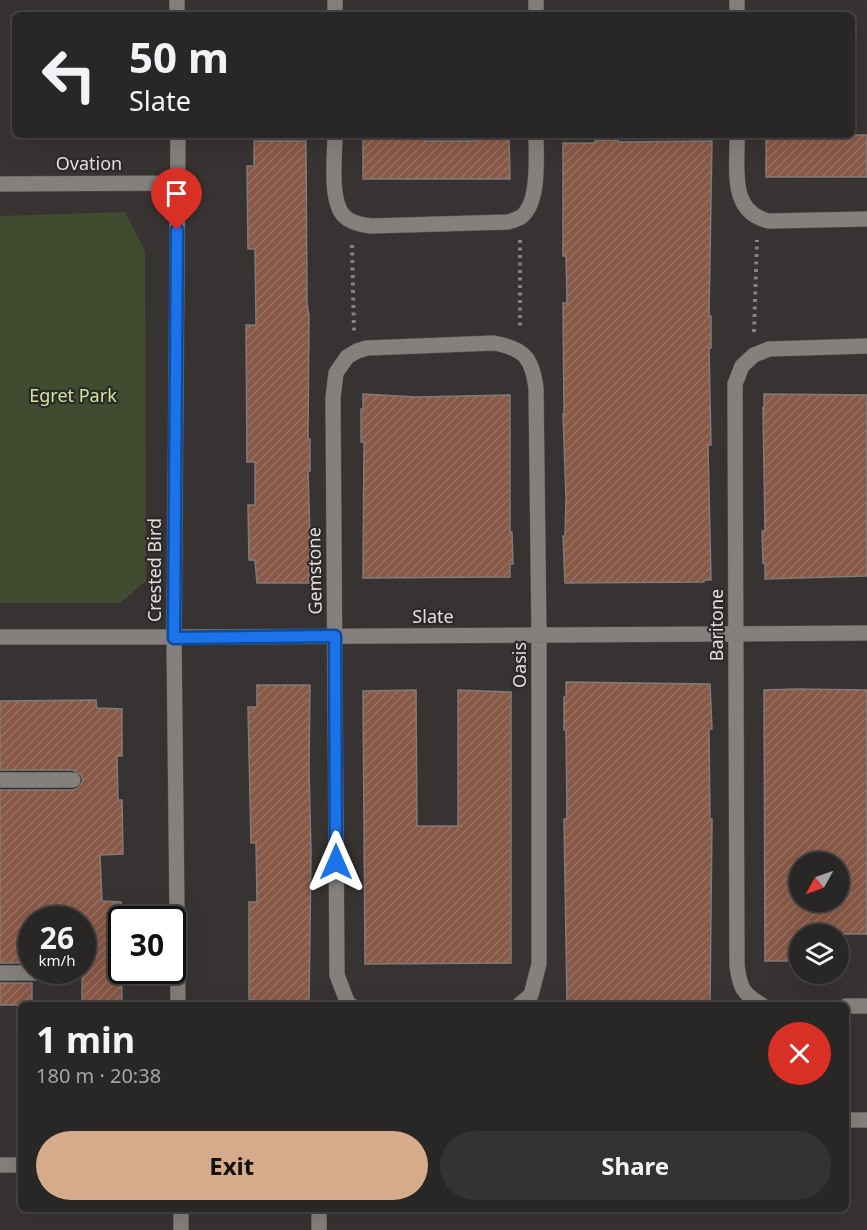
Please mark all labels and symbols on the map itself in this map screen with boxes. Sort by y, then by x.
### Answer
street label: Ovation [56,151,122,175]
pin [151,168,202,230]
park label: Egret Park [29,383,117,407]
street label: Crested Bird [142,518,166,622]
street label: Gemstone [301,527,327,615]
street label: Baritone [704,589,728,661]
street label: Slate [412,604,454,628]
street label: Oasis [507,642,531,688]
position arrow [304,830,368,894]
north arrow [789,852,849,912]
speed limit sign: 30 [108,906,186,984]

